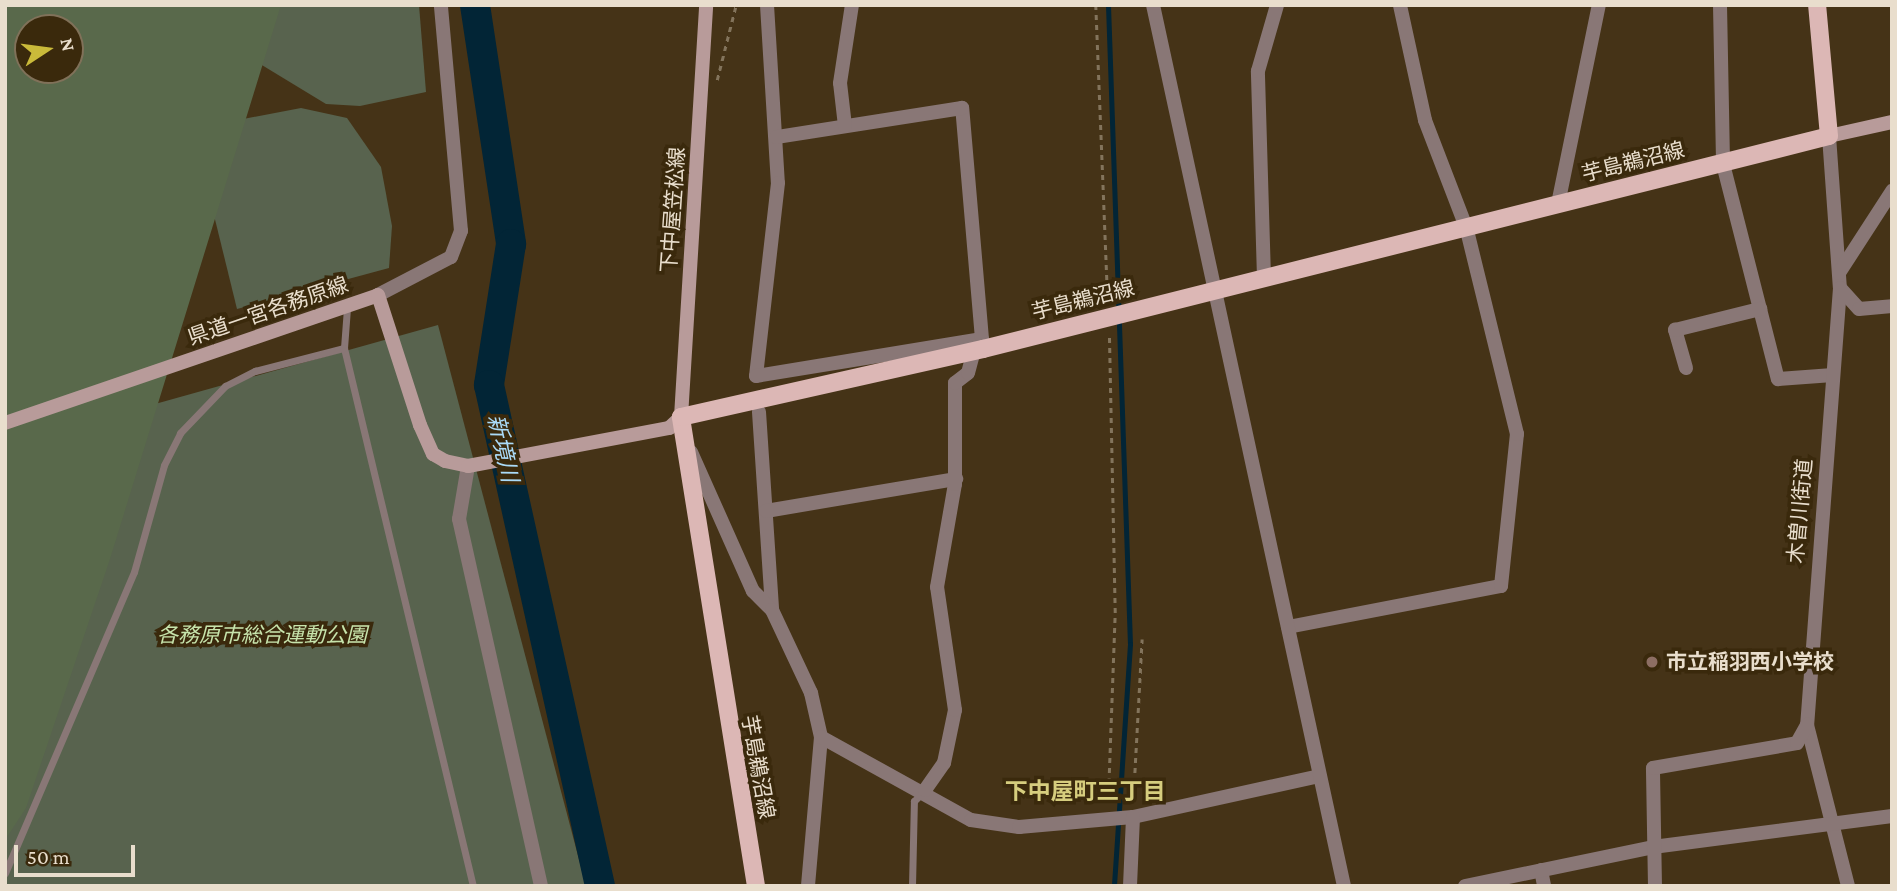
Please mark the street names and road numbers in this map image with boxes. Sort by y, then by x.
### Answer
street label: 芋島鵜沼線 [1579,137,1687,187]
street label: 下中屋笠松線 [656,146,690,274]
street label: 県道一宮各務原線 [184,272,352,350]
street label: 芋島鵜沼線 [1029,275,1137,325]
street label: 木曽川街道 [1783,458,1817,564]
street label: 芋島鵜沼線 [736,713,780,821]

